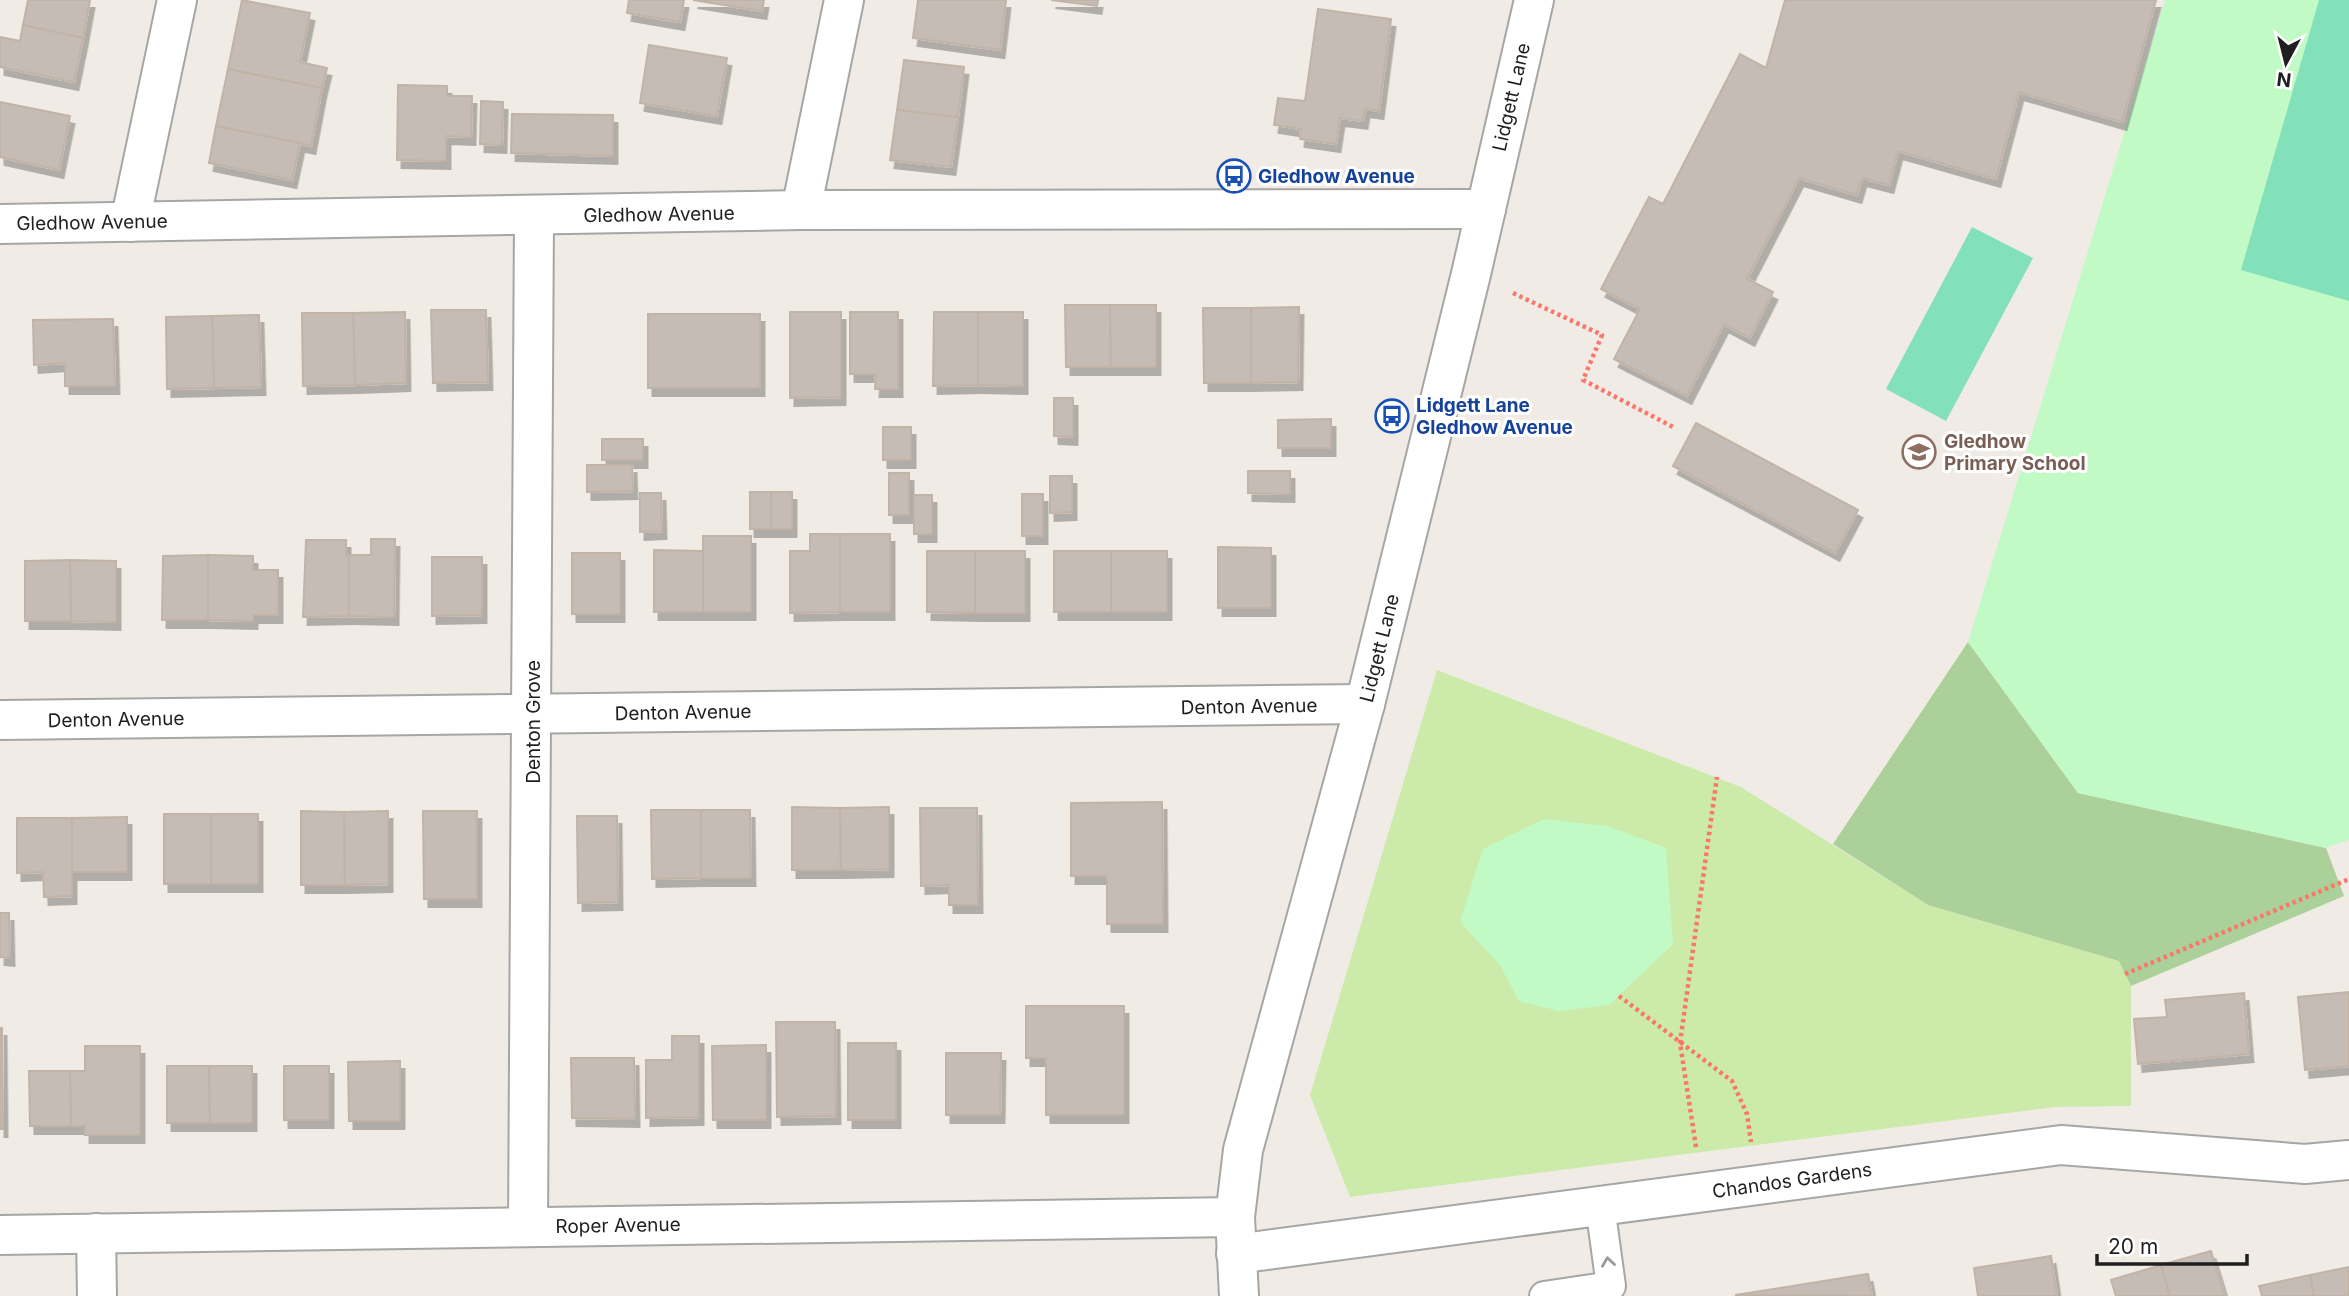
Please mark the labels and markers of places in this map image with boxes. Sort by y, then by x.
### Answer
bus stop icon: Gledhow Avenue [1215,157,1253,195]
place label: Gledhow Avenue [1258,165,1415,188]
place label: Lidgett Lane Gledhow Avenue [1416,394,1573,439]
bus stop icon: Lidgett Lane Gledhow Avenue [1373,397,1411,435]
place label: Gledhow Primary School [1944,430,2086,475]
school or university icon: Gledhow Primary School [1900,433,1938,471]

